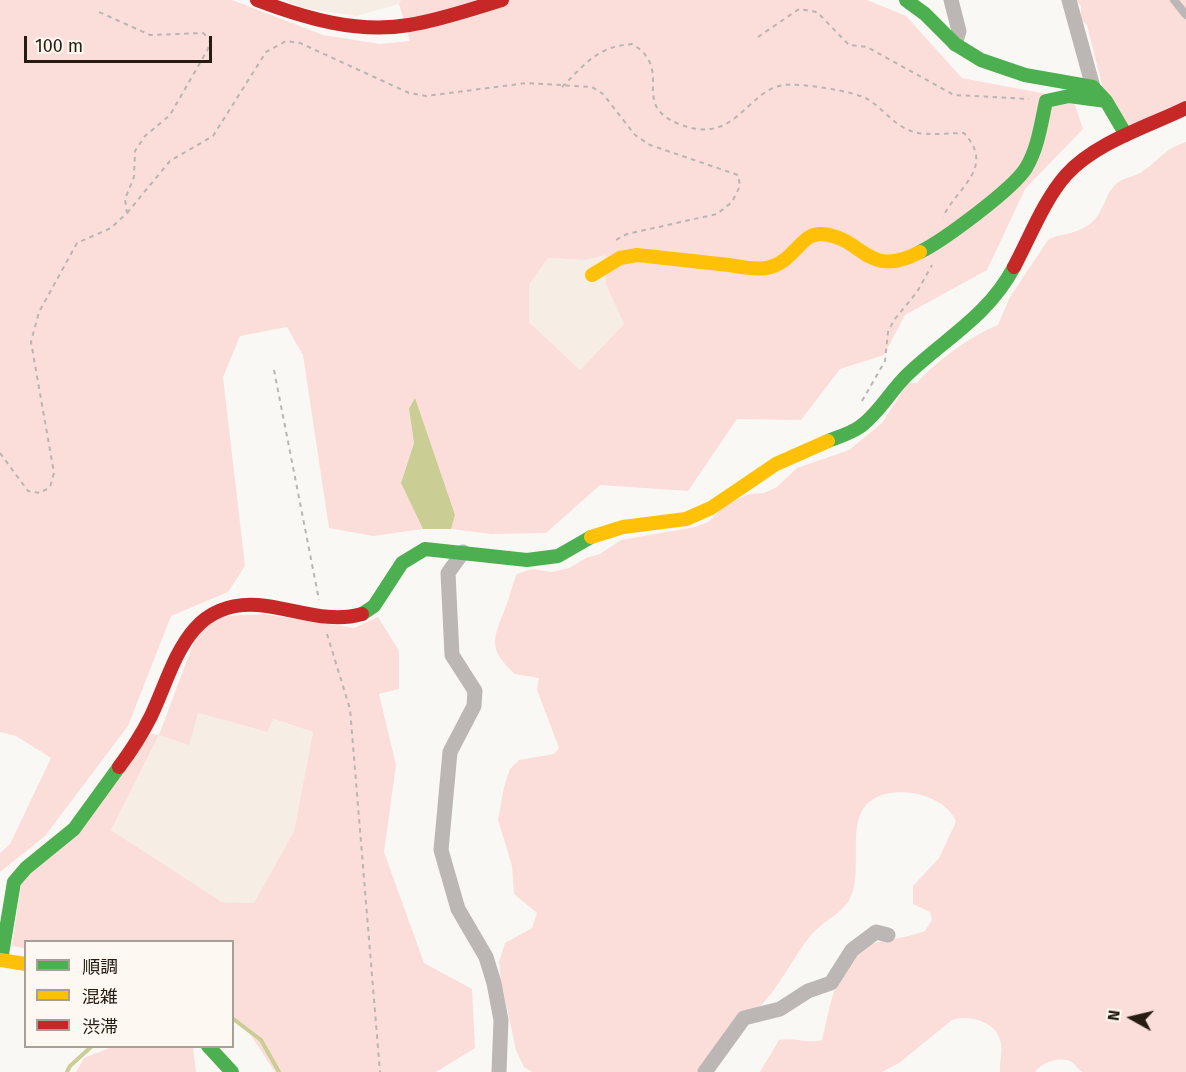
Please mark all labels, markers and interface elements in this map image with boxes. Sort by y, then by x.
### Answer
scale bar [27,24,214,62]
text: 100 m [35,35,83,57]
legend [24,940,234,1048]
text: 順調 [82,956,118,978]
text: 混雑 [82,986,118,1008]
north arrow [1102,988,1162,1048]
text: N [1104,1009,1124,1022]
text: 渋滞 [82,1016,118,1038]

